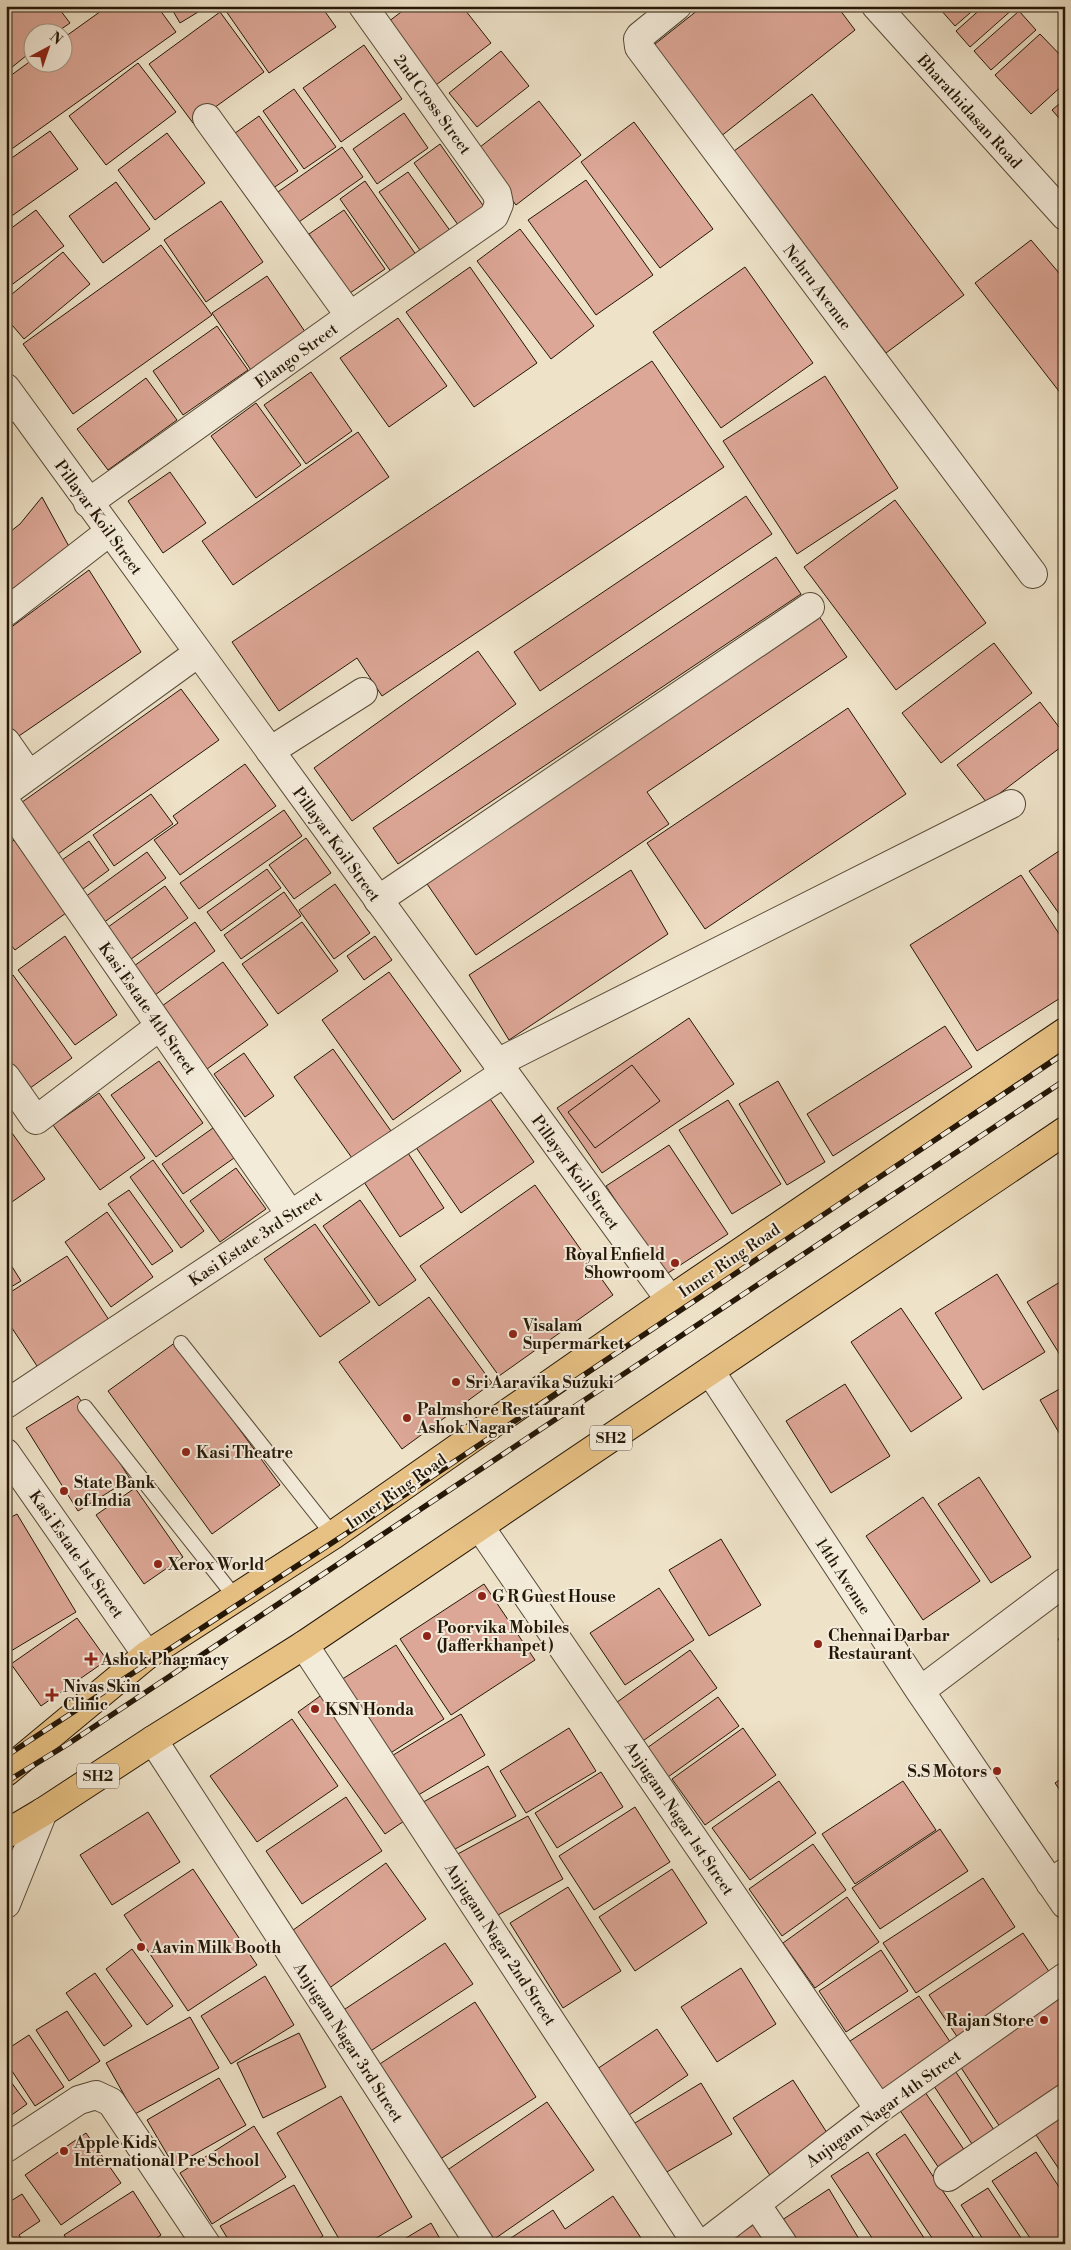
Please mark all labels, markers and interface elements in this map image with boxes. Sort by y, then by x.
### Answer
north arrow [22,22,72,72]
text: N [46,28,66,49]
street label: Bharathidasan Road [912,50,1026,173]
street label: 2nd Cross Street [389,51,475,159]
street label: Nehru Avenue [779,241,856,334]
street label: Elango Street [251,319,342,393]
street label: Pillayar Koil Street [50,456,147,579]
street label: Pillayar Koil Street [288,783,385,906]
street label: Kasi Estate 4th Street [94,939,201,1079]
street label: Pillayar Koil Street [527,1111,624,1234]
street label: Kasi Estate 3rd Street [185,1187,326,1291]
street label: Inner Ring Road [675,1220,784,1302]
place label: Royal Enfield Showroom [565,1245,665,1283]
marker: Royal Enfield Showroom [669,1257,681,1269]
place label: Visalam Supermarket [522,1316,624,1354]
marker: Visalam Supermarket [507,1328,519,1340]
place label: Sri Aaravika Suzuki [466,1373,614,1393]
marker: Sri Aaravika Suzuki [450,1376,462,1388]
place label: Palmshore Restaurant Ashok Nagar [416,1400,586,1438]
marker: Palmshore Restaurant Ashok Nagar [401,1412,413,1424]
road number: SH2 [590,1426,632,1450]
place label: Kasi Theatre [196,1443,294,1463]
marker: Kasi Theatre [180,1446,192,1458]
street label: Inner Ring Road [343,1450,451,1534]
place label: State Bank of India [74,1473,156,1511]
marker: State Bank of India [58,1485,70,1497]
street label: Kasi Estate 1st Street [25,1487,128,1623]
street label: 14th Avenue [811,1535,875,1619]
place label: Xerox World [167,1555,264,1575]
marker: Xerox World [152,1558,164,1570]
place label: G R Guest House [492,1587,616,1607]
marker: G R Guest House [476,1590,488,1602]
place label: Poorvika Mobiles (Jafferkhanpet ) [437,1618,569,1656]
place label: Chennai Darbar Restaurant [828,1626,950,1664]
marker: Poorvika Mobiles (Jafferkhanpet ) [421,1630,433,1642]
marker: Chennai Darbar Restaurant [812,1638,824,1650]
place label: Ashok Pharmacy [100,1650,230,1670]
marker: Ashok Pharmacy [85,1653,97,1665]
place label: Nivas Skin Clinic [63,1677,141,1715]
marker: Nivas Skin Clinic [45,1688,59,1702]
place label: KSN Honda [325,1700,414,1720]
marker: KSN Honda [309,1703,321,1715]
street label: Anjugam Nagar 1st Street [620,1737,738,1900]
place label: S.S Motors [907,1762,987,1782]
road number: SH2 [77,1764,119,1788]
marker: S.S Motors [991,1765,1003,1777]
street label: Anjugam Nagar 2nd Street [440,1859,560,2030]
place label: Aavin Milk Booth [150,1938,281,1958]
marker: Aavin Milk Booth [135,1941,147,1953]
street label: Anjugam Nagar 3rd Street [288,1958,407,2126]
place label: Rajan Store [946,2011,1034,2031]
marker: Rajan Store [1038,2014,1050,2026]
street label: Anjugam Nagar 4th Street [801,2046,965,2172]
place label: Apple Kids International Pre School [73,2133,260,2171]
marker: Apple Kids International Pre School [58,2145,70,2157]

